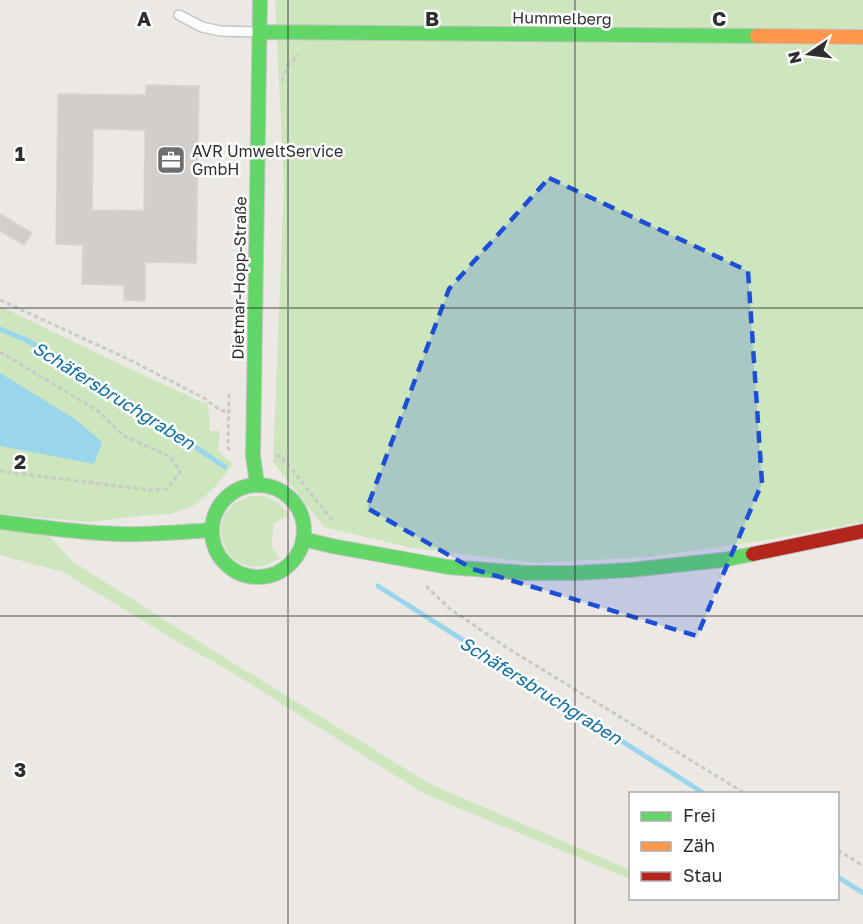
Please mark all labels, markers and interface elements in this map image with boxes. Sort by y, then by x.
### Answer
text: A [137,6,151,30]
text: B [425,6,439,30]
text: C [712,6,726,30]
street label: Hummelberg [512,7,612,29]
north arrow [779,24,839,84]
text: N [783,49,806,66]
text: 1 [15,141,25,165]
place label: AVR UmweltService GmbH [192,141,343,179]
office icon: AVR UmweltService GmbH [155,144,187,176]
street label: Dietmar-Hopp-Straße [228,196,250,360]
water label: Schäfersbruchgraben [29,336,200,454]
text: 2 [14,449,26,473]
water label: Schäfersbruchgraben [456,631,627,749]
text: 3 [14,757,26,781]
legend [629,792,839,900]
text: Frei [683,804,716,826]
text: Zäh [683,834,715,856]
text: Stau [683,864,722,886]

